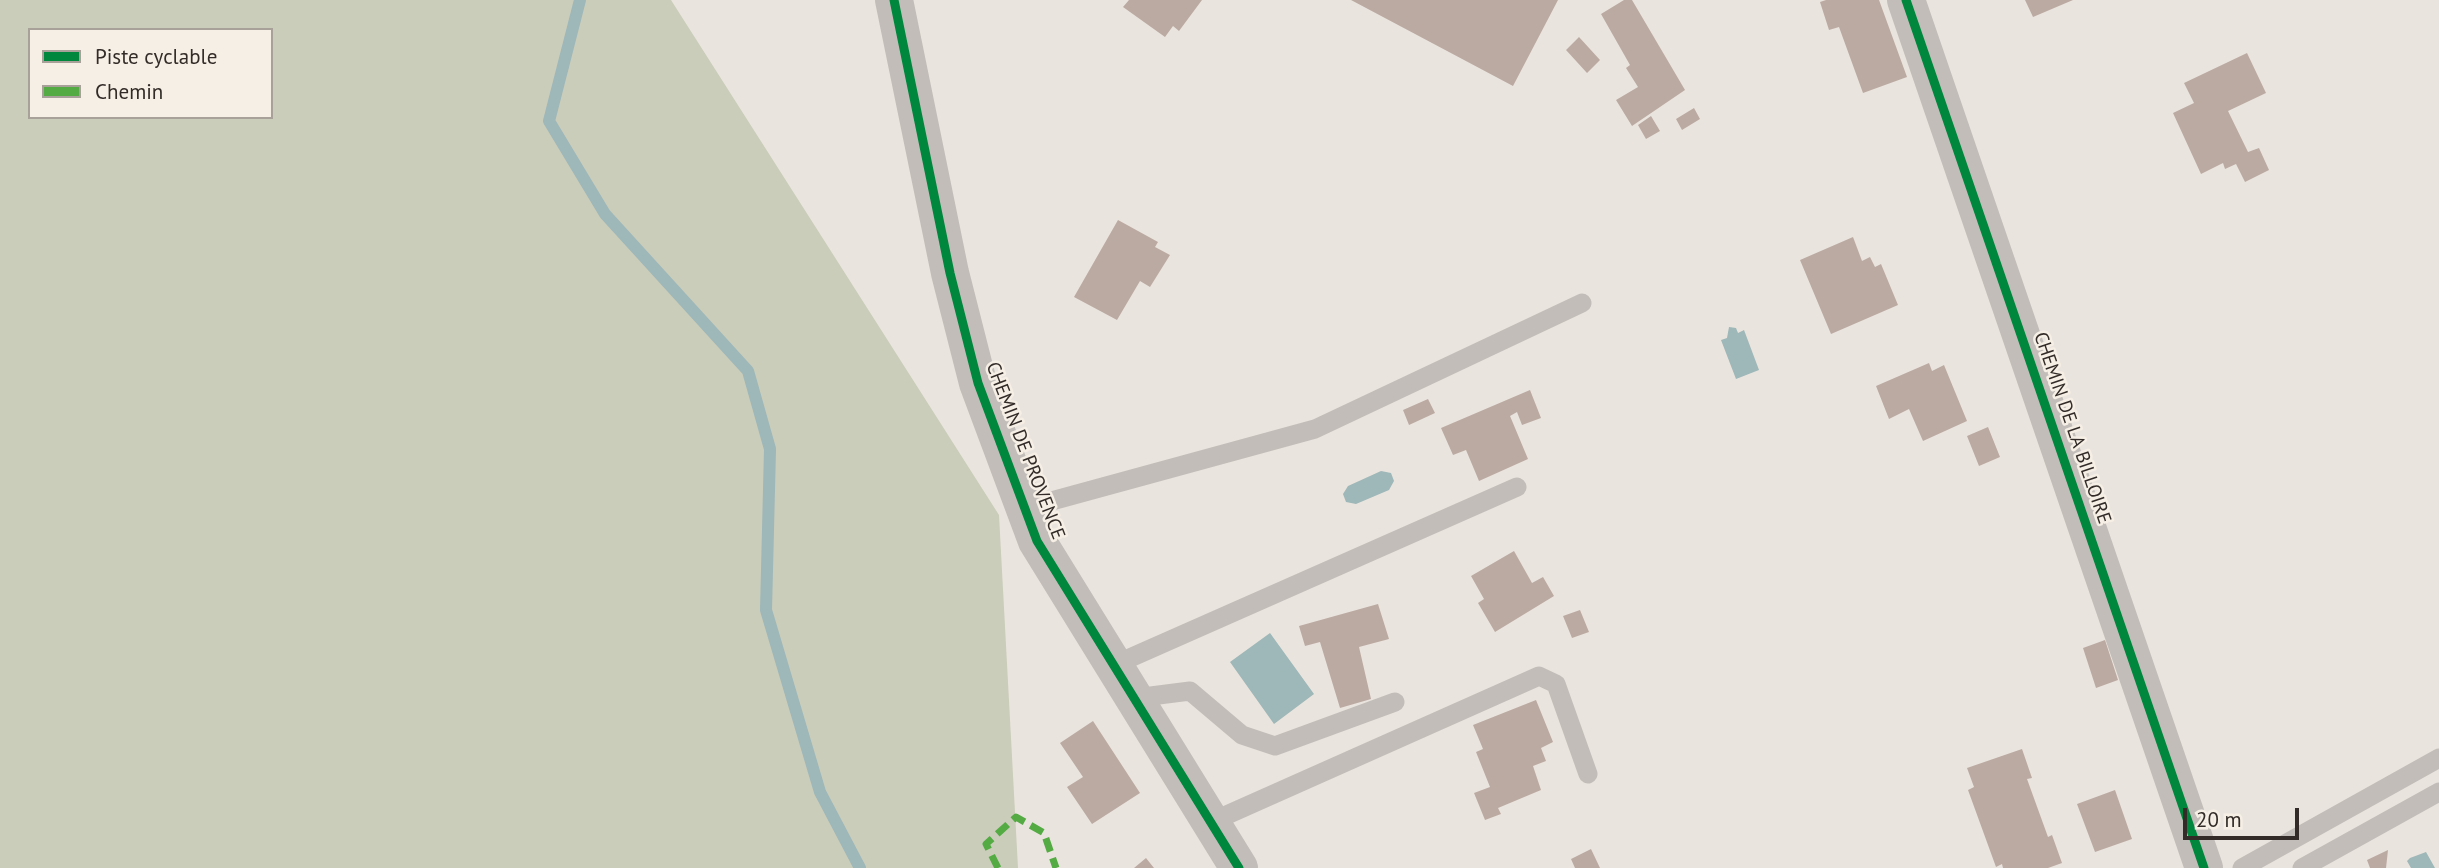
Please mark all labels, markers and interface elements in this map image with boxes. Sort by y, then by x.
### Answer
legend [28,28,273,119]
text: Piste cyclable [95,43,217,70]
text: Chemin [95,78,163,105]
street label: CHEMIN DE LA BILLOIRE [2028,329,2116,527]
street label: CHEMIN DE PROVENCE [981,359,1069,543]
scale bar [2187,794,2302,838]
text: 20 m [2196,806,2242,833]

